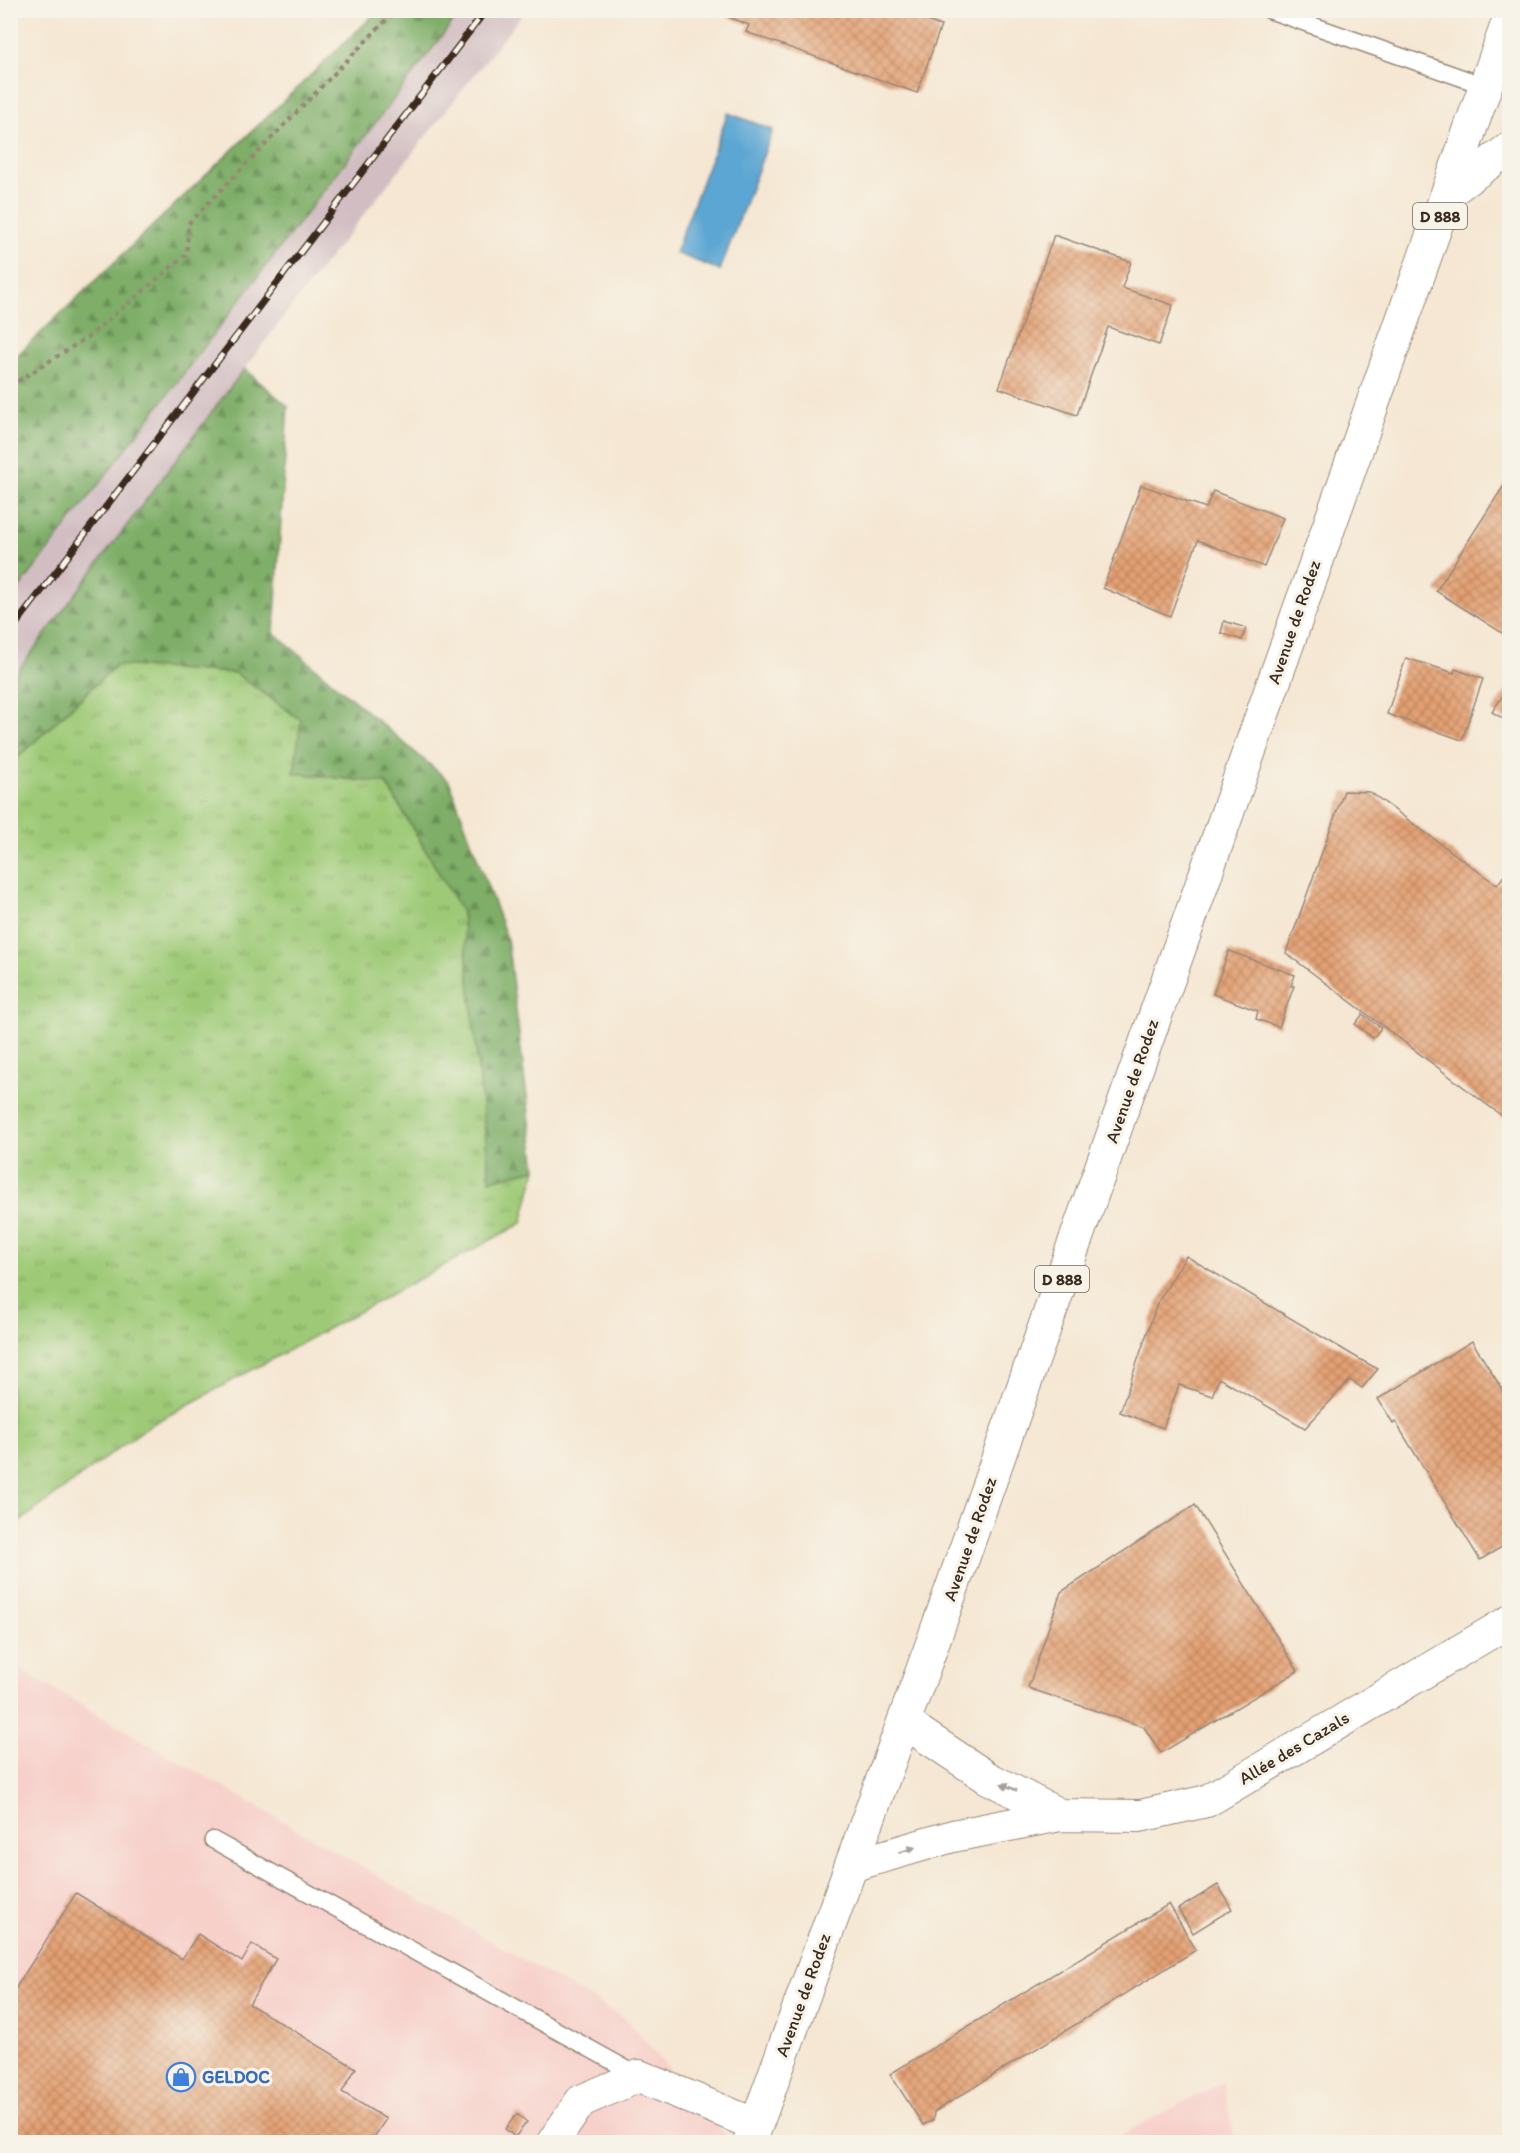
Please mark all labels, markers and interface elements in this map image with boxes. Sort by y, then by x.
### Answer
road number: D 888 [1413,203,1467,229]
street label: Avenue de Rodez [1263,557,1325,687]
street label: Avenue de Rodez [1101,1016,1163,1146]
road number: D 888 [1035,1266,1089,1292]
street label: Avenue de Rodez [939,1474,1001,1604]
street label: Allée des Cazals [1235,1706,1353,1790]
one-way arrow [1000,1783,1017,1792]
one-way arrow [898,1845,916,1854]
street label: Avenue de Rodez [771,1930,835,2060]
shop icon: GELDOC [165,2061,197,2093]
place label: GELDOC [202,2066,270,2088]

